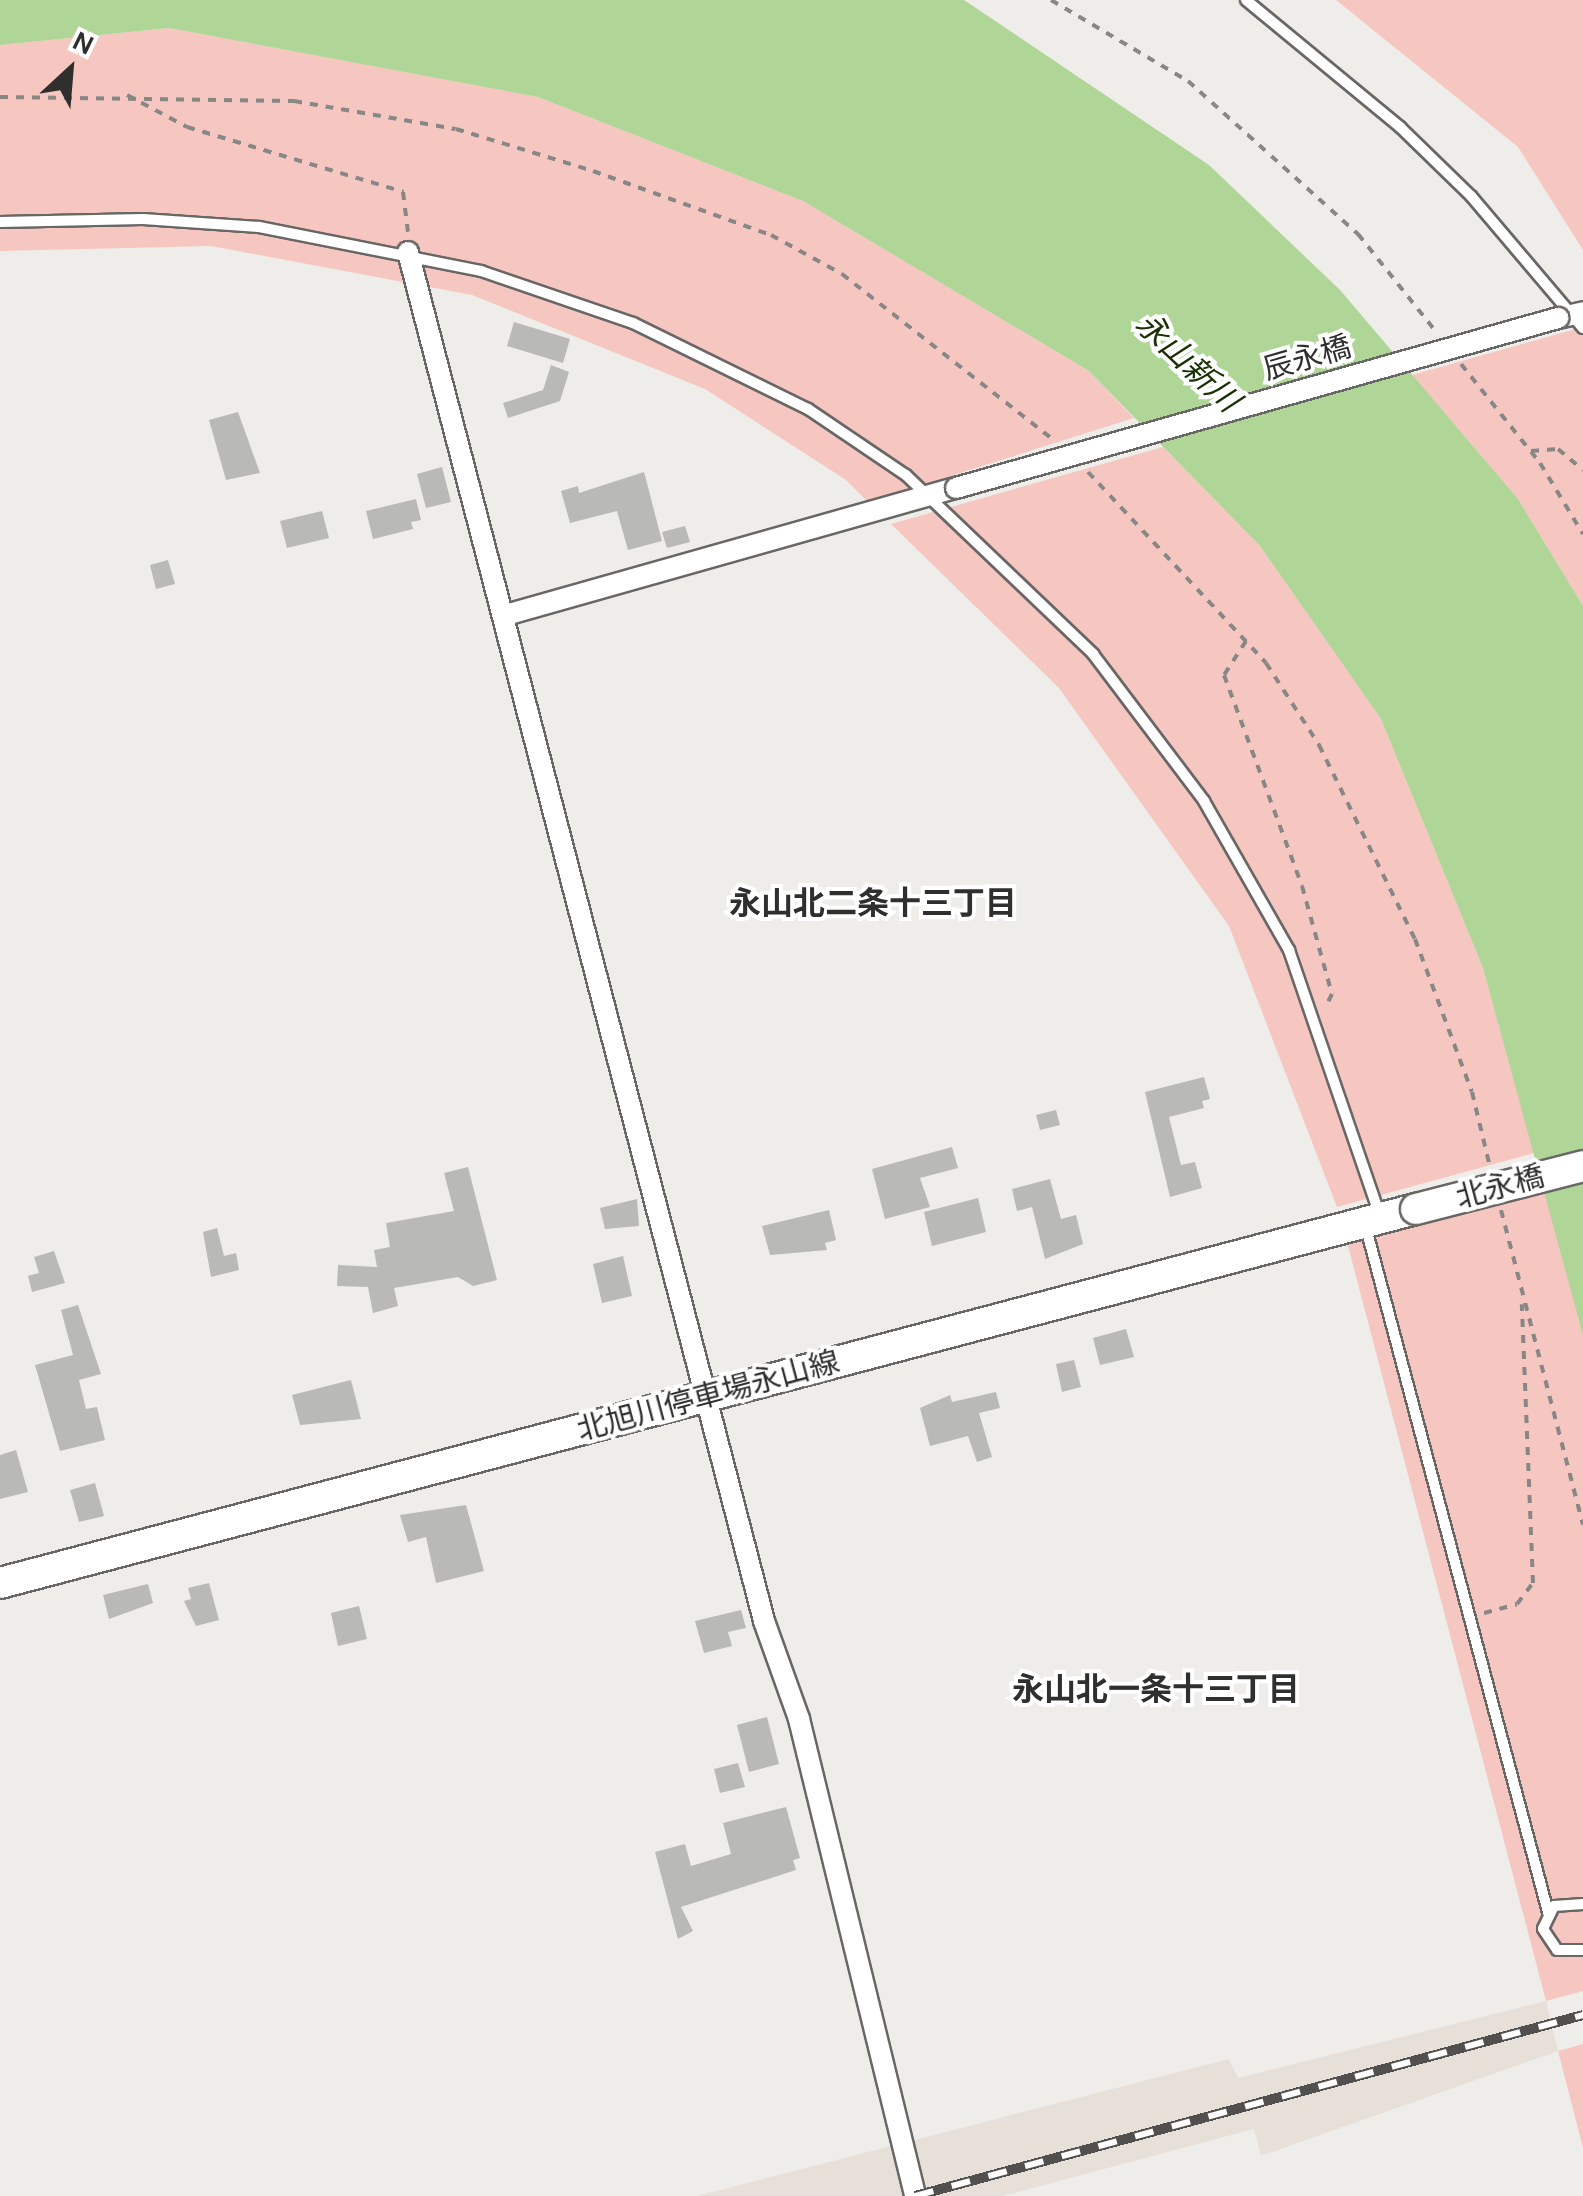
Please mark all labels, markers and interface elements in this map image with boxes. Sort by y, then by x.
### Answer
north arrow [20,20,120,120]
text: N [67,23,100,62]
water label: 永山新川 [1127,305,1247,421]
street label: 辰永橋 [1259,328,1355,388]
district label: 永山北二条十三丁目 [729,885,1017,923]
street label: 北永橋 [1452,1158,1548,1216]
street label: 北旭川停車場永山線 [573,1344,843,1448]
district label: 永山北一条十三丁目 [1012,1671,1300,1709]

